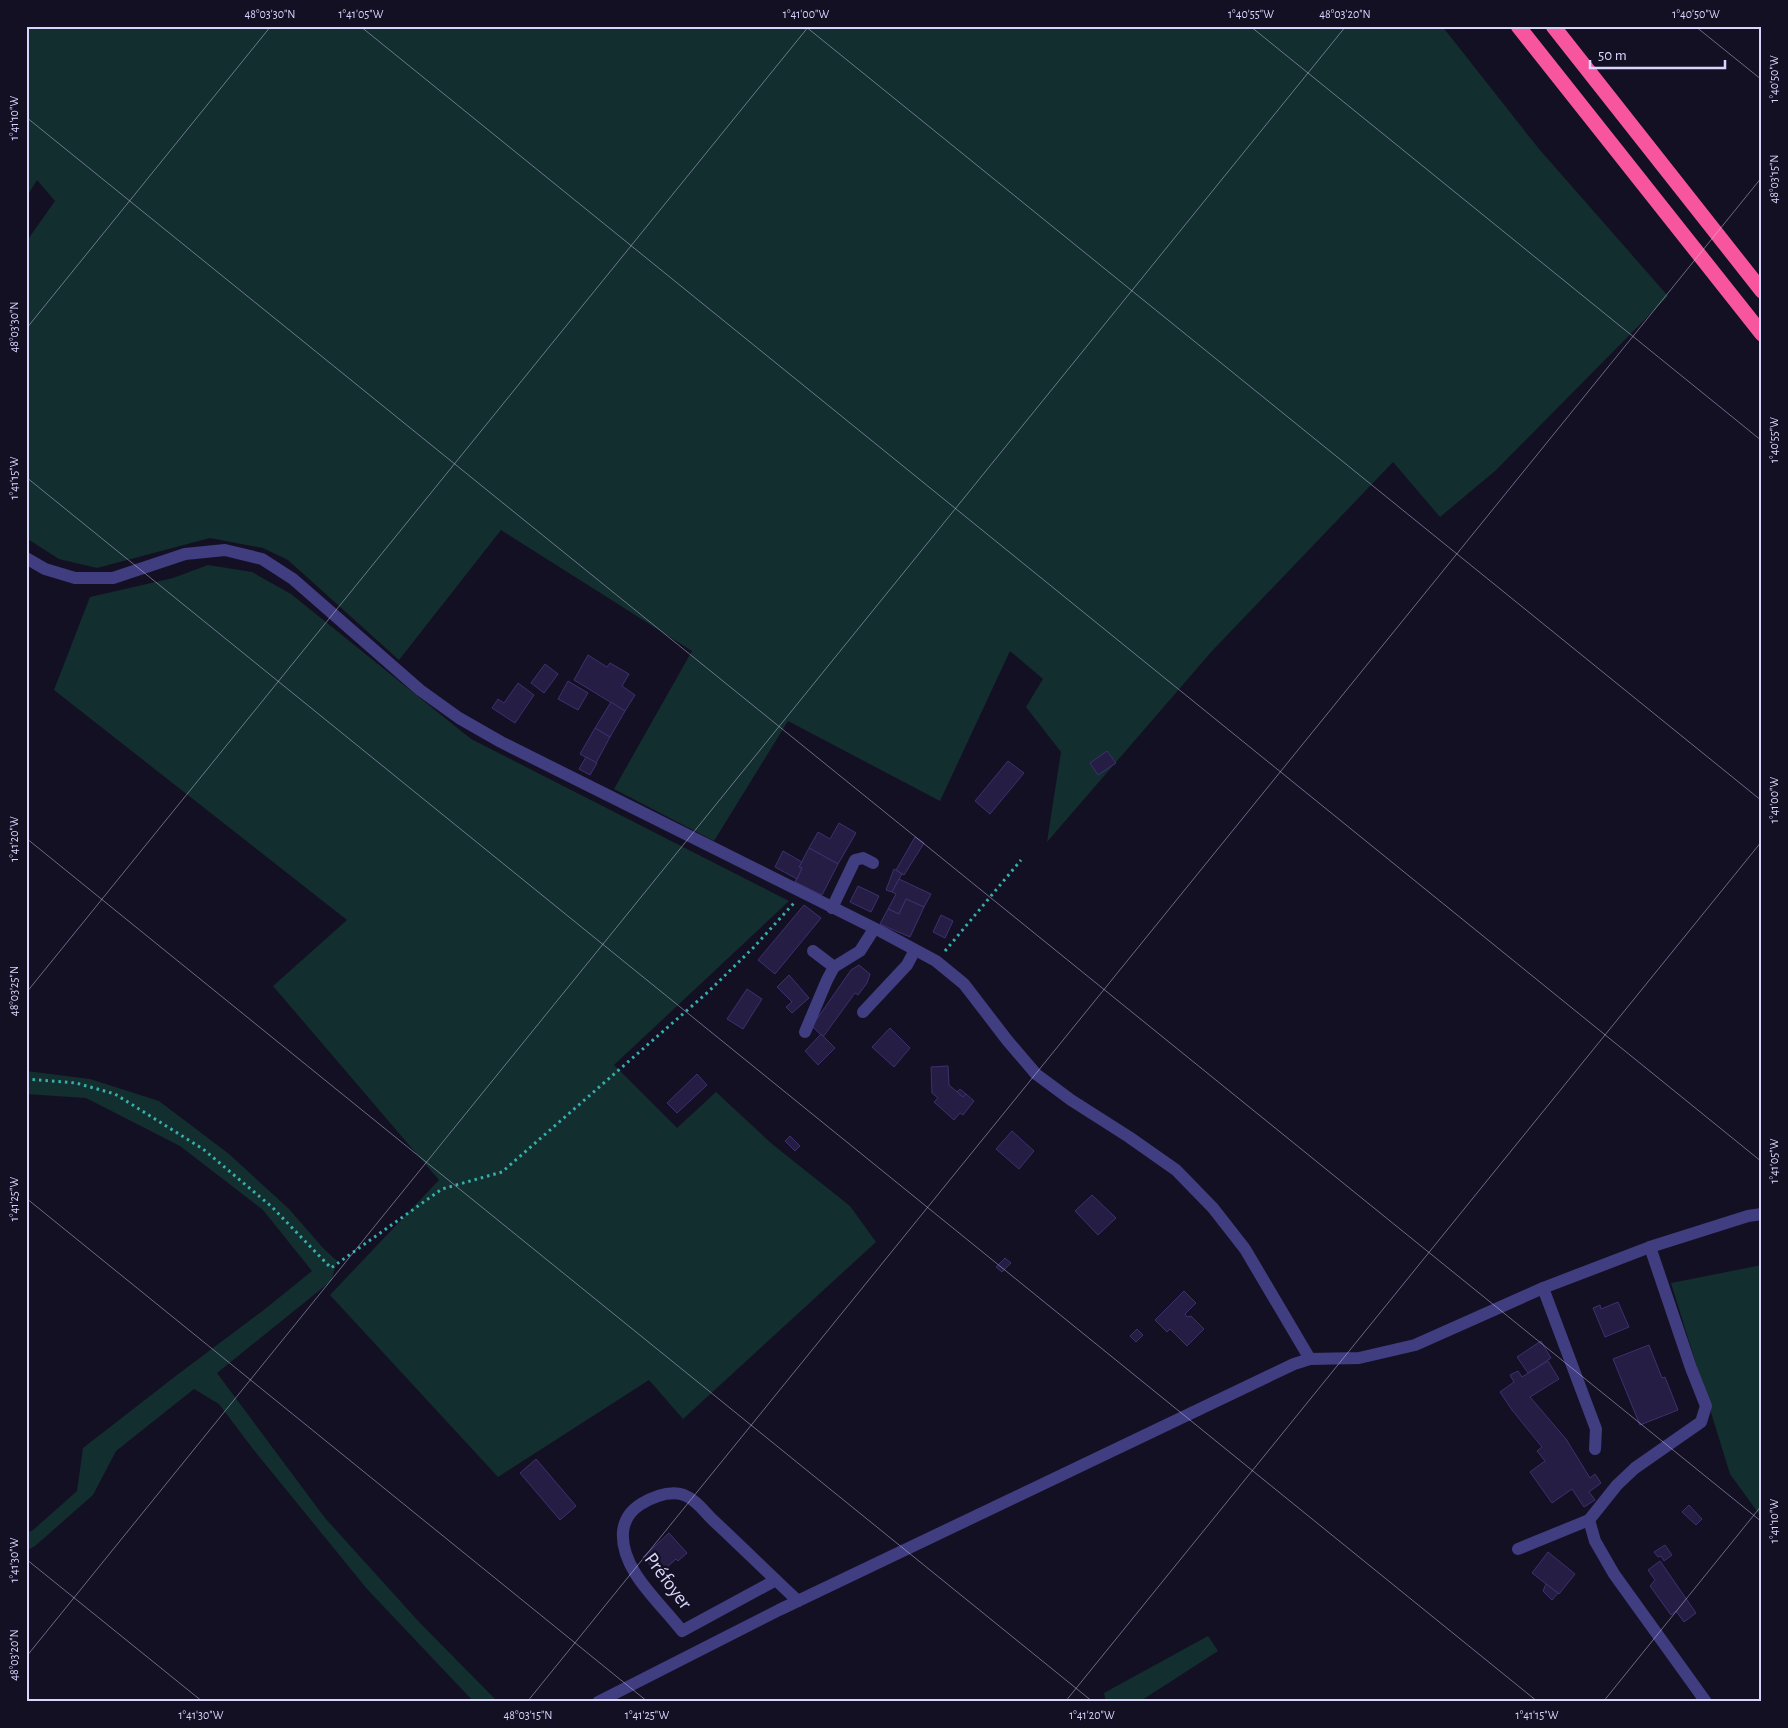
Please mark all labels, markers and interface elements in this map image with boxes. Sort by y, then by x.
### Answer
text: 48°03'30"N [244,8,296,20]
text: 1°41'05"W [338,8,384,20]
text: 1°41'00"W [783,8,830,20]
text: 1°40'55"W [1228,8,1274,20]
text: 48°03'20"N [1319,8,1371,20]
text: 1°40'50"W [1672,8,1720,20]
scale bar [1590,38,1726,70]
text: 50 m [1598,48,1627,63]
text: 1°40'50"W [1768,55,1780,103]
text: 1°41'10"W [8,96,20,140]
text: 48°03'15"N [1768,155,1780,203]
text: 48°03'30"N [8,301,20,353]
text: 1°40'55"W [1768,417,1780,463]
text: 1°41'15"W [8,456,20,499]
text: 1°41'00"W [1768,776,1780,823]
text: 1°41'20"W [8,816,20,862]
text: 48°03'25"N [8,966,20,1016]
text: 1°41'05"W [1768,1138,1780,1184]
text: 1°41'25"W [8,1177,20,1221]
text: 1°41'10"W [1768,1499,1780,1543]
text: 1°41'30"W [8,1537,20,1583]
street label: Préfoyer [640,1549,696,1613]
text: 48°03'20"N [8,1629,20,1681]
text: 1°41'30"W [178,1709,224,1721]
text: 48°03'15"N [504,1709,552,1721]
text: 1°41'25"W [625,1709,669,1721]
text: 1°41'20"W [1069,1709,1115,1721]
text: 1°41'15"W [1516,1709,1559,1721]

